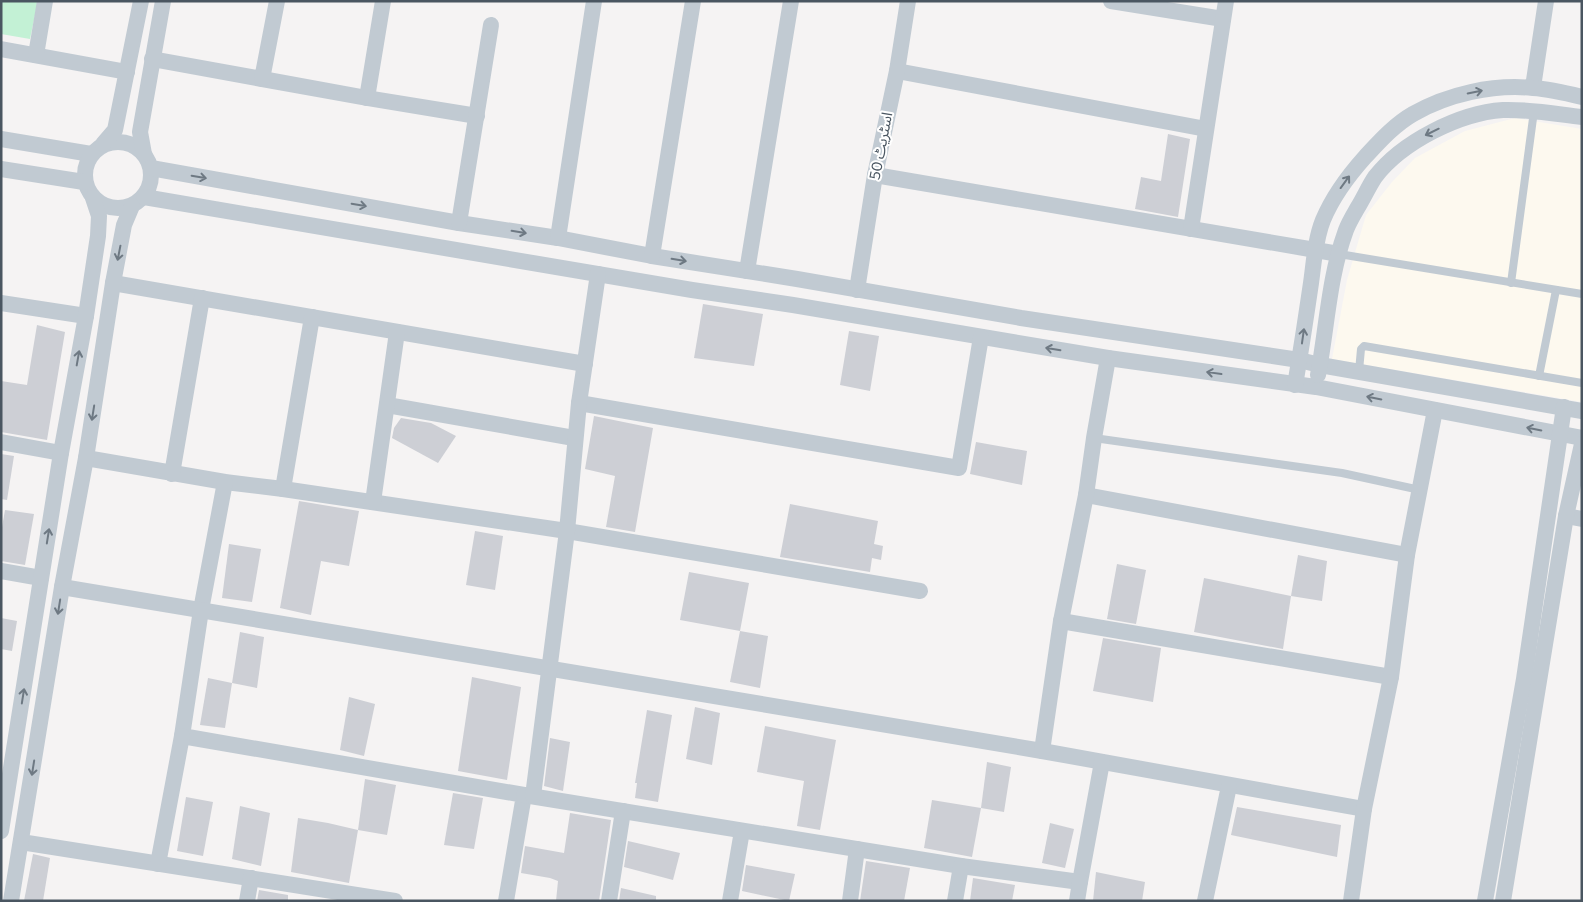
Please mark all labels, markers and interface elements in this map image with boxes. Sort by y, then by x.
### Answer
one-way arrow [1466,87,1482,96]
street label: اسٹریٹ 50 [865,110,896,181]
one-way arrow [1425,128,1440,137]
one-way arrow [190,172,206,182]
one-way arrow [1340,175,1350,189]
one-way arrow [350,201,366,211]
one-way arrow [511,228,527,238]
one-way arrow [113,244,123,260]
one-way arrow [671,256,687,266]
one-way arrow [1298,329,1308,345]
one-way arrow [1046,344,1062,354]
one-way arrow [74,351,84,367]
one-way arrow [1206,368,1222,378]
one-way arrow [1367,393,1383,402]
one-way arrow [88,405,98,421]
one-way arrow [1526,423,1542,433]
one-way arrow [43,528,53,544]
one-way arrow [53,599,63,615]
one-way arrow [18,689,28,705]
one-way arrow [28,760,38,776]

